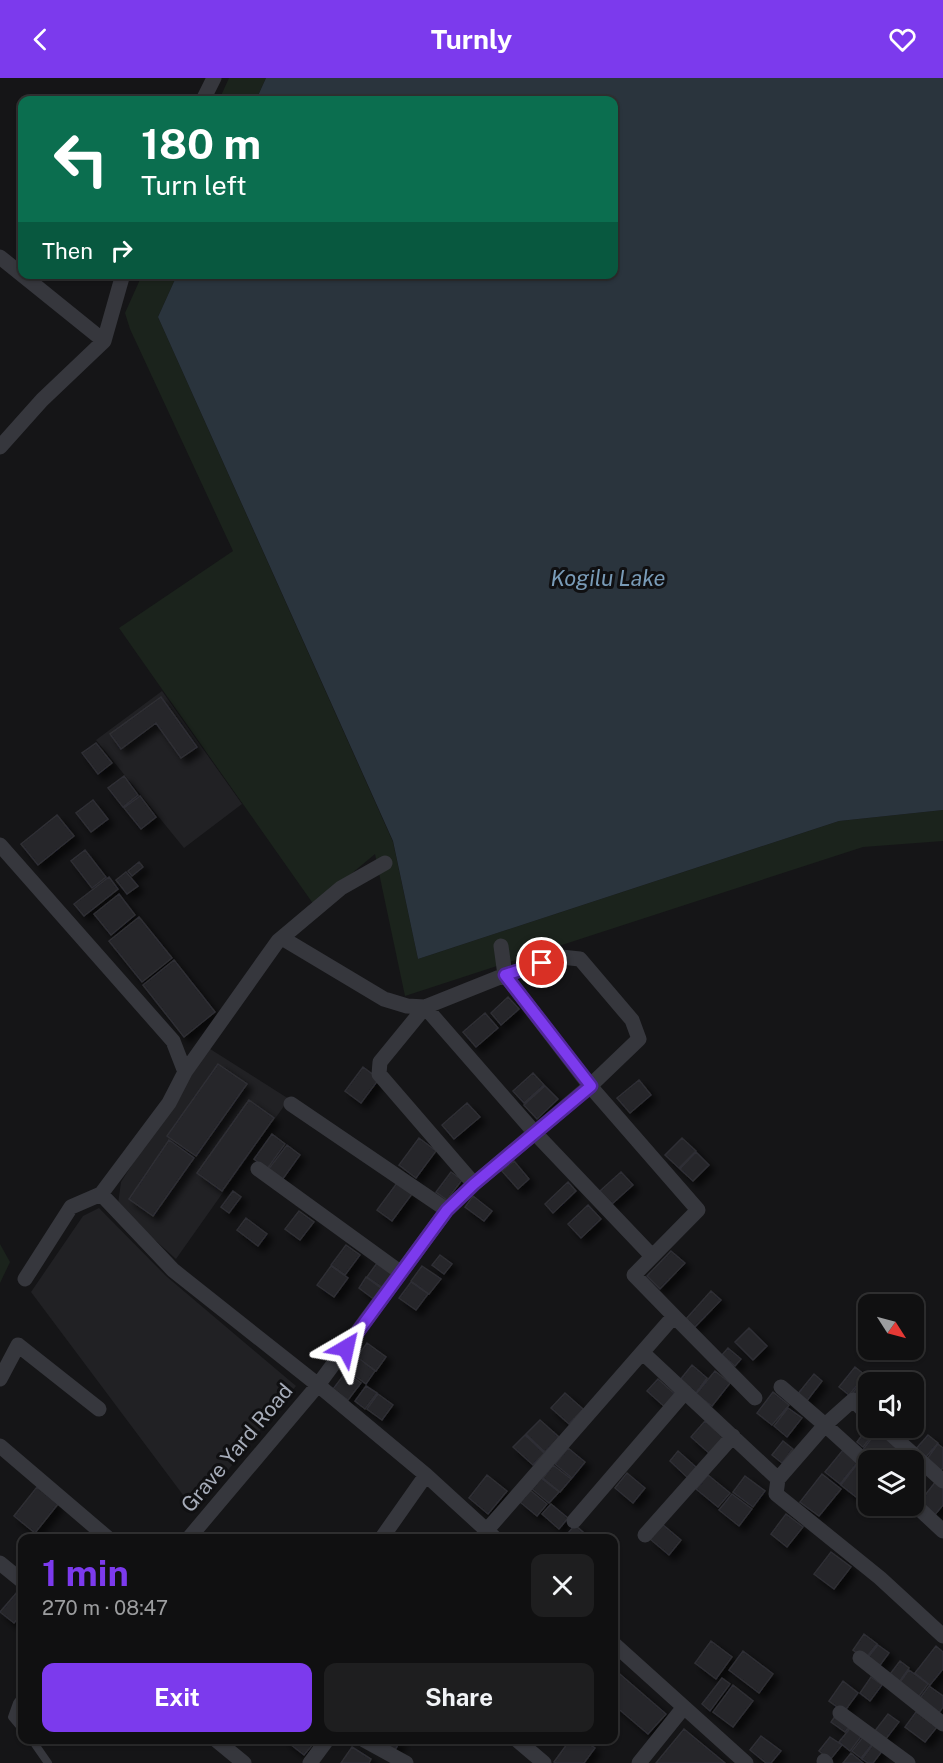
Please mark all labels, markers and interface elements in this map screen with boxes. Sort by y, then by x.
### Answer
icon: back [24,23,57,56]
text: Turnly [431,23,512,55]
icon: heart [886,23,919,56]
text: 180 m [141,119,261,168]
icon: left [42,120,120,198]
text: Turn left [141,169,247,201]
icon: right [105,234,138,267]
text: Then [42,238,93,264]
water label: Kogilu Lake [550,565,666,591]
pin [516,937,567,988]
icon: arrive [525,946,558,979]
north arrow [858,1294,924,1360]
map controls [858,1294,924,1516]
position arrow [314,1316,378,1380]
button: sound [858,1372,924,1438]
street label: Grave Yard Road [176,1378,298,1517]
button: layers [858,1450,924,1516]
text: 1 min [42,1552,129,1594]
button: close [531,1554,594,1617]
text: 270 m · 08:47 [42,1596,168,1620]
button: Exit [42,1663,312,1732]
button: Share [324,1663,594,1732]

